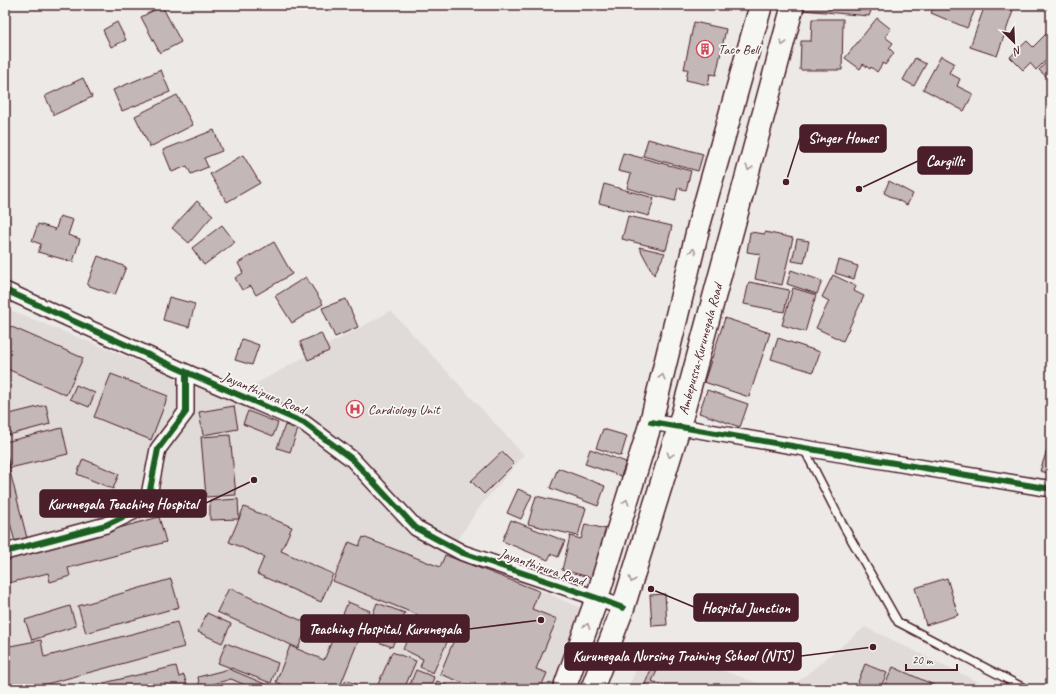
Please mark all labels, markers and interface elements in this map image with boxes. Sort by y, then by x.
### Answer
north arrow [994,22,1034,62]
building icon: Taco Bell [695,39,715,59]
one-way arrow [779,39,788,46]
place label: Taco Bell [718,41,762,58]
text: N [1010,43,1024,60]
callout: Singer Homes [800,125,886,152]
text: Singer Homes [808,129,880,148]
callout: Cargills [918,147,972,174]
text: Cargills [926,152,966,171]
one-way arrow [745,164,754,171]
one-way arrow [688,248,696,254]
street label: Ambepussa-Kurunegala Road [674,279,727,416]
street label: Jayanthipura Road [219,367,311,419]
one-way arrow [657,374,665,381]
hospital icon: Cardiology Unit [345,399,365,419]
place label: Cardiology Unit [368,401,441,418]
one-way arrow [666,452,675,459]
callout: Kurunegala Teaching Hospital [40,490,206,517]
text: Kurunegala Teaching Hospital [48,495,201,514]
one-way arrow [621,499,630,506]
street label: Jayanthipura Road [496,544,589,590]
one-way arrow [628,576,637,583]
callout: Hospital Junction [694,594,798,621]
text: Hospital Junction [702,599,791,618]
callout: Teaching Hospital, Kurunegala [301,615,469,642]
text: Teaching Hospital, Kurunegala [309,620,463,639]
one-way arrow [582,623,591,630]
callout: Kurunegala Nursing Training School (NTS) [565,643,801,670]
scale bar [906,646,957,672]
text: Kurunegala Nursing Training School (NTS) [573,647,794,666]
text: 20 m [912,652,934,668]

